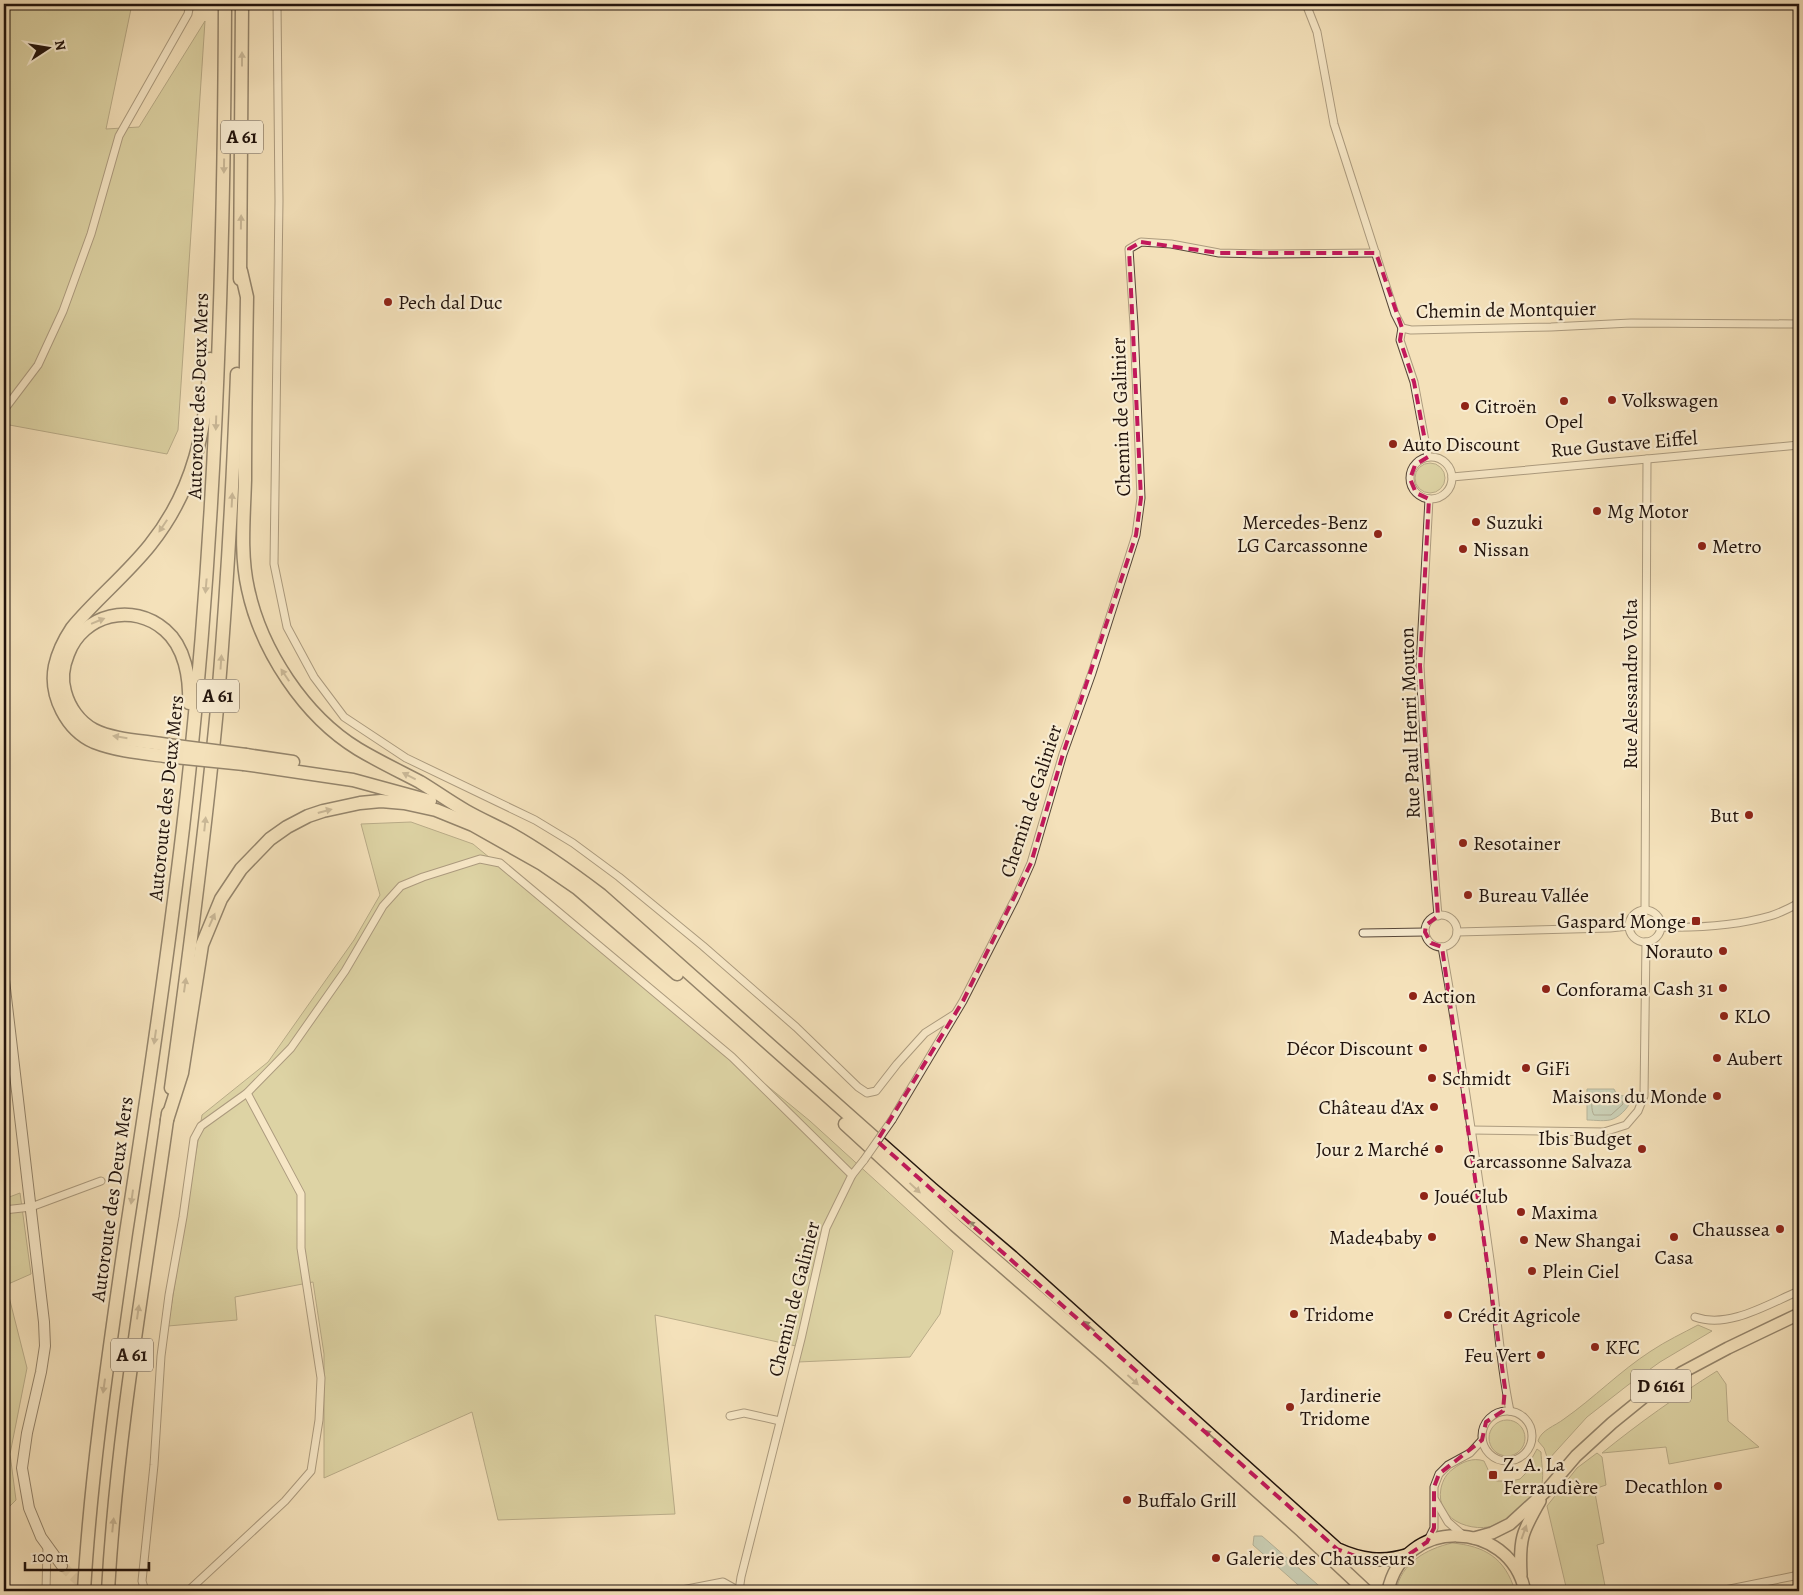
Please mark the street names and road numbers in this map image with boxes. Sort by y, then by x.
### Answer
road number: A 61 [221,120,263,154]
street label: Autoroute des Deux Mers [181,292,215,501]
street label: Chemin de Montquier [1416,295,1597,325]
street label: Chemin de Galinier [1105,337,1137,497]
street label: Rue Gustave Eiffel [1550,424,1699,464]
street label: Rue Alessandro Volta [1617,598,1644,769]
street label: Rue Paul Henri Mouton [1393,627,1427,819]
road number: A 61 [197,679,239,712]
street label: Autoroute des Deux Mers [142,694,190,903]
street label: Chemin de Galinier [994,721,1069,881]
street label: Autoroute des Deux Mers [84,1095,140,1304]
street label: Chemin de Galinier [762,1218,826,1380]
road number: A 61 [111,1338,153,1372]
road number: D 6161 [1631,1370,1691,1402]

